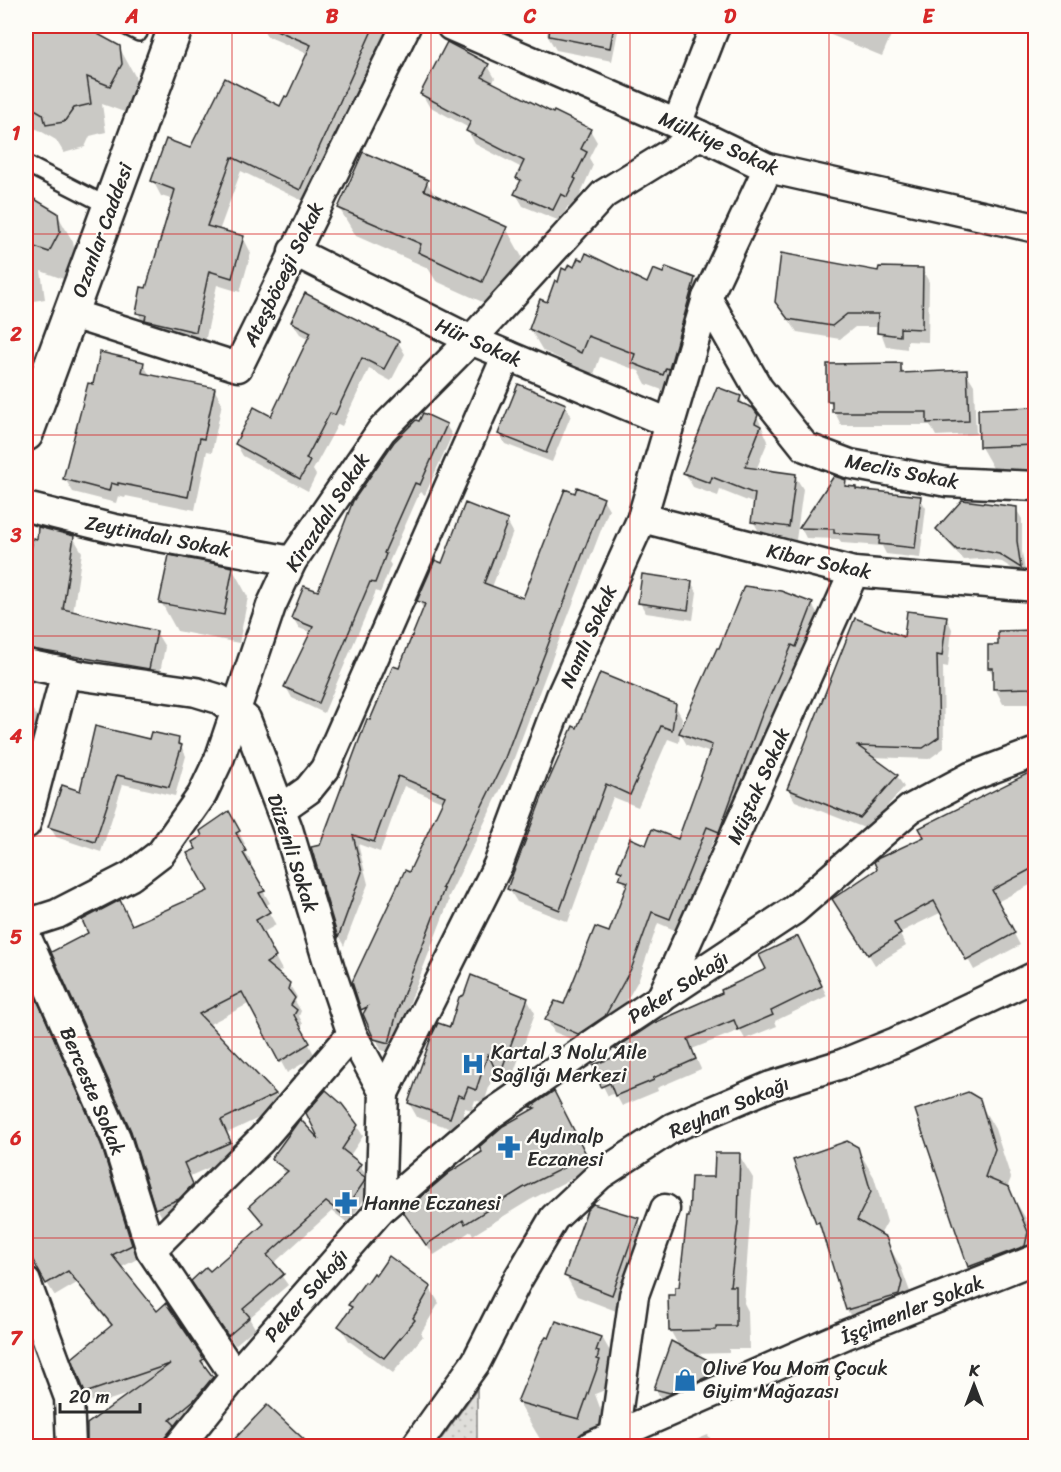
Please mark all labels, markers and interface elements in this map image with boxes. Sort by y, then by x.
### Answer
text: A [124,0,139,34]
text: B [326,0,339,34]
text: C [523,0,537,34]
text: D [724,0,737,34]
text: E [922,0,935,34]
street label: Mülkiye Sokak [653,101,785,186]
text: 1 [12,116,21,151]
street label: Ozanlar Caddesi [62,157,144,302]
street label: Ateşböceği Sokak [233,196,334,353]
street label: Hür Sokak [430,308,528,377]
text: 2 [9,317,22,352]
street label: Meclis Sokak [842,443,962,500]
street label: Kirazdalı Sokak [276,445,379,579]
street label: Zeytindalı Sokak [82,505,234,568]
text: 3 [10,518,22,553]
street label: Kibar Sokak [763,533,875,590]
street label: Namlı Sokak [550,579,627,693]
text: 4 [9,719,23,754]
street label: Müştak Sokak [717,722,800,850]
street label: Düzenli Sokak [257,789,328,918]
text: 5 [10,920,22,955]
street label: Peker Sokağı [620,941,736,1034]
street label: Berceste Sokak [50,1021,135,1161]
place label: Kartal 3 Nolu Aile Sağlığı Merkezi [491,1035,647,1093]
hospital icon: Kartal 3 Nolu Aile Sağlığı Merkezi [460,1051,486,1077]
street label: Reyhan Sokağı [663,1066,795,1149]
place label: Aydınalp Eczanesi [526,1119,604,1177]
text: 6 [9,1121,22,1156]
pharmacy icon: Aydınalp Eczanesi [496,1134,522,1160]
place label: Hanne Eczanesi [364,1186,502,1221]
pharmacy icon: Hanne Eczanesi [333,1190,359,1216]
street label: Peker Sokağı [255,1240,357,1350]
street label: İşçimenler Sokak [834,1265,989,1354]
text: 7 [10,1321,23,1356]
place label: Olive You Mom Çocuk Giyim Mağazası [703,1351,888,1409]
north arrow [944,1355,1004,1415]
text: K [968,1356,980,1385]
shop icon: Olive You Mom Çocuk Giyim Mağazası [672,1367,698,1393]
scale bar [60,1376,140,1414]
text: 20 m [69,1381,109,1413]

